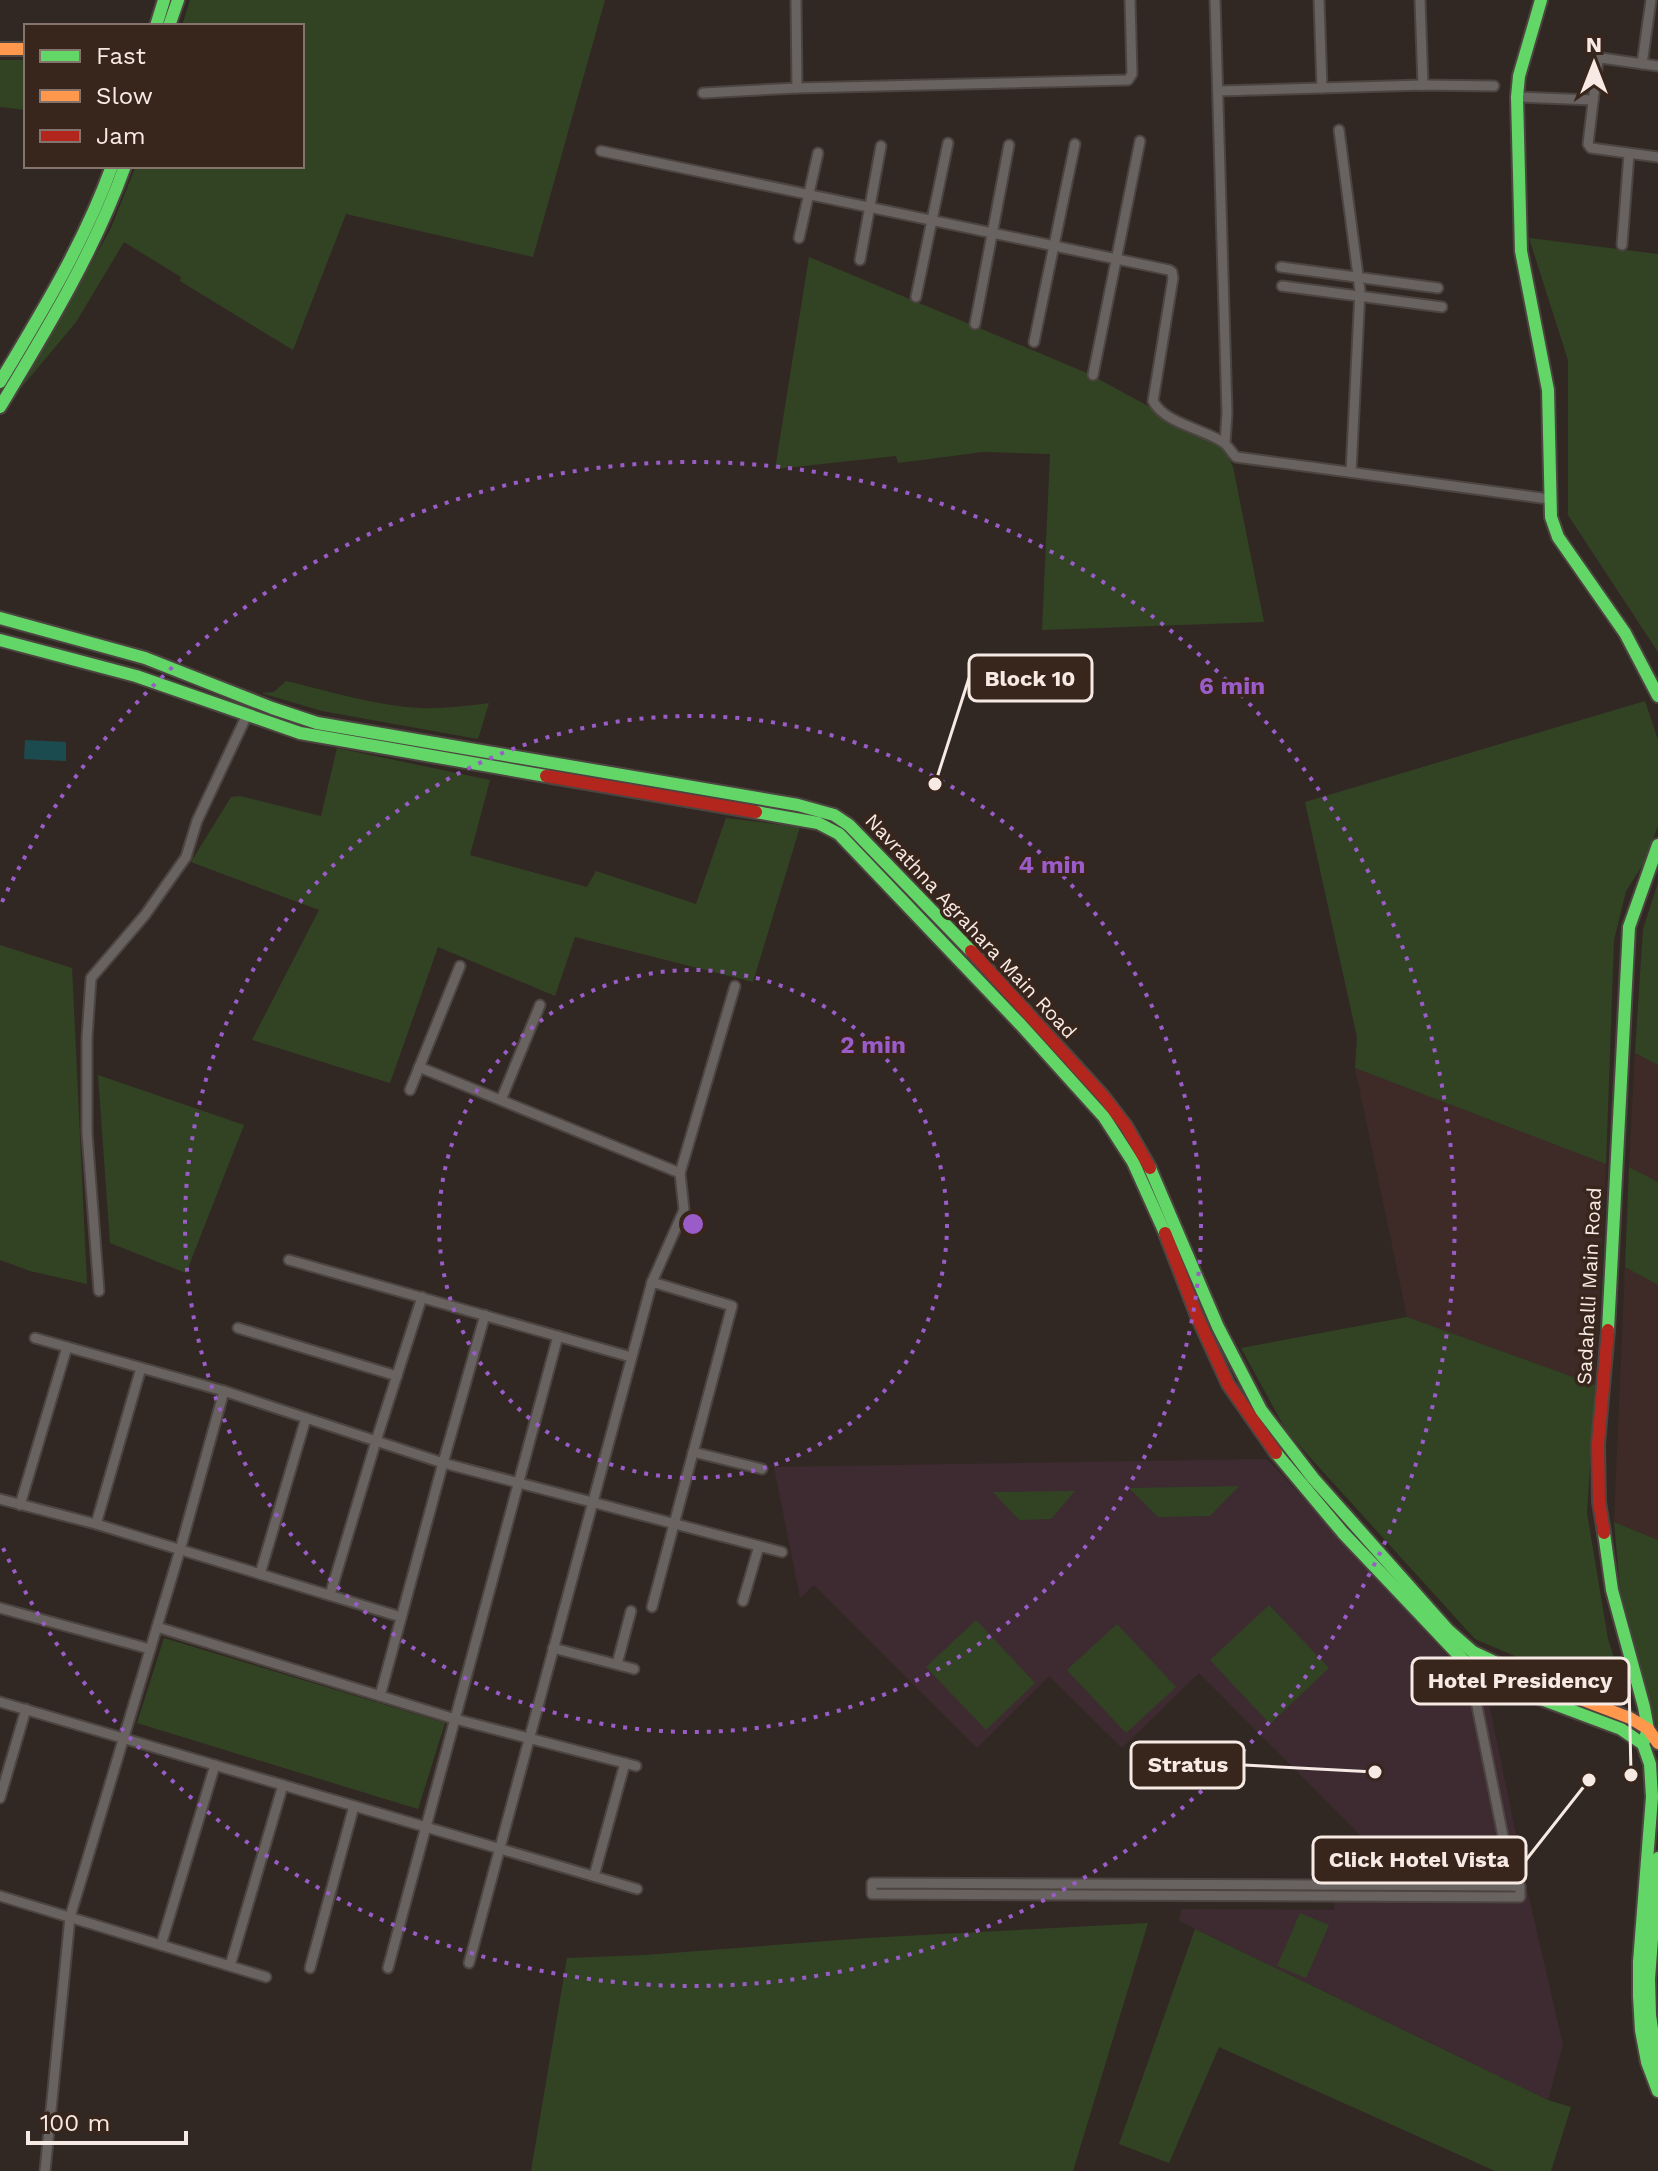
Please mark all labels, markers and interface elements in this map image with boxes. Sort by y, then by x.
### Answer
legend [24,24,304,168]
north arrow [1554,24,1634,104]
text: N [1586,32,1602,57]
text: Fast [96,42,146,70]
text: Slow [96,82,153,110]
text: Jam [96,122,146,150]
callout: Block 10 [969,655,1092,701]
text: Block 10 [984,666,1076,691]
text: 6 min [1199,672,1265,700]
street label: Navrathna Agrahara Main Road [860,809,1082,1043]
text: 4 min [1019,851,1085,879]
text: 2 min [840,1031,906,1059]
street label: Sadahalli Main Road [1572,1187,1606,1385]
centre of rings [679,1210,707,1238]
callout: Hotel Presidency [1412,1658,1629,1704]
text: Hotel Presidency [1428,1668,1613,1693]
callout: Stratus [1131,1742,1244,1788]
text: Stratus [1148,1752,1228,1777]
callout: Click Hotel Vista [1313,1837,1526,1883]
text: Click Hotel Vista [1329,1847,1510,1872]
scale bar [28,2095,186,2145]
text: 100 m [40,2109,110,2137]

